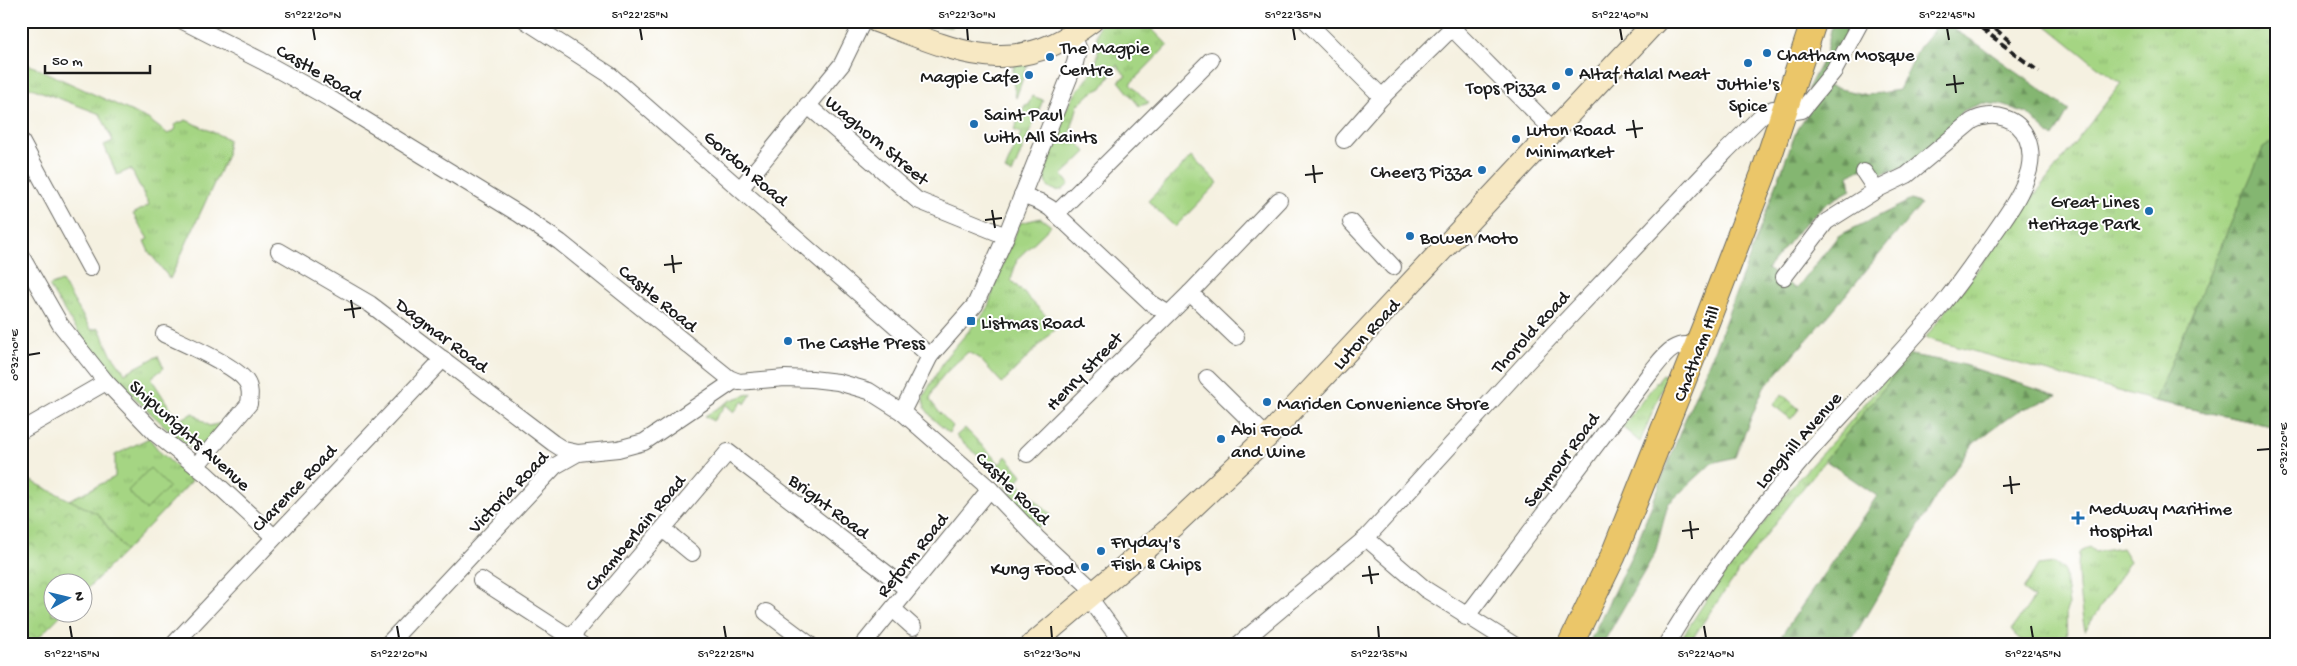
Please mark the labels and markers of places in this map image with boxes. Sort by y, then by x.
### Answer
place label: The Magpie Centre [1059,38,1150,83]
place label: Chatham Mosque [1777,45,1915,68]
marker: Chatham Mosque [1761,47,1773,59]
marker: The Magpie Centre [1044,51,1056,63]
marker: Juthie's Spice [1742,57,1754,69]
place label: Altaf Halal Meat [1579,64,1711,87]
marker: Altaf Halal Meat [1563,66,1575,78]
place label: Magpie Cafe [920,67,1019,90]
marker: Magpie Cafe [1023,69,1035,81]
place label: Juthie's Spice [1717,74,1780,119]
place label: Tops Pizza [1465,78,1547,101]
marker: Tops Pizza [1550,80,1562,92]
place label: Saint Paul with All Saints [984,105,1098,150]
marker: Saint Paul with All Saints [968,118,980,130]
place label: Luton Road Minimarket [1526,120,1616,165]
marker: Luton Road Minimarket [1510,133,1522,145]
place label: Cheerz Pizza [1370,162,1473,185]
marker: Cheerz Pizza [1476,164,1488,176]
place label: Great Lines Heritage Park [2028,192,2141,237]
marker: Great Lines Heritage Park [2143,205,2155,217]
place label: Bowen Moto [1419,228,1518,251]
marker: Bowen Moto [1404,230,1416,242]
place label: Listmas Road [981,313,1086,336]
marker: Listmas Road [965,315,977,327]
place label: The Castle Press [797,333,926,356]
marker: The Castle Press [782,335,794,347]
place label: Mariden Convenience Store [1277,394,1489,417]
marker: Mariden Convenience Store [1261,396,1273,408]
place label: Abi Food and Wine [1231,420,1306,465]
marker: Abi Food and Wine [1215,433,1227,445]
place label: Medway Maritime Hospital [2089,499,2232,544]
marker: Medway Maritime Hospital [2071,511,2085,525]
place label: Fryday's Fish & Chips [1110,532,1202,577]
marker: Fryday's Fish & Chips [1095,545,1107,557]
place label: Kung Food [991,559,1077,582]
marker: Kung Food [1079,561,1091,573]

